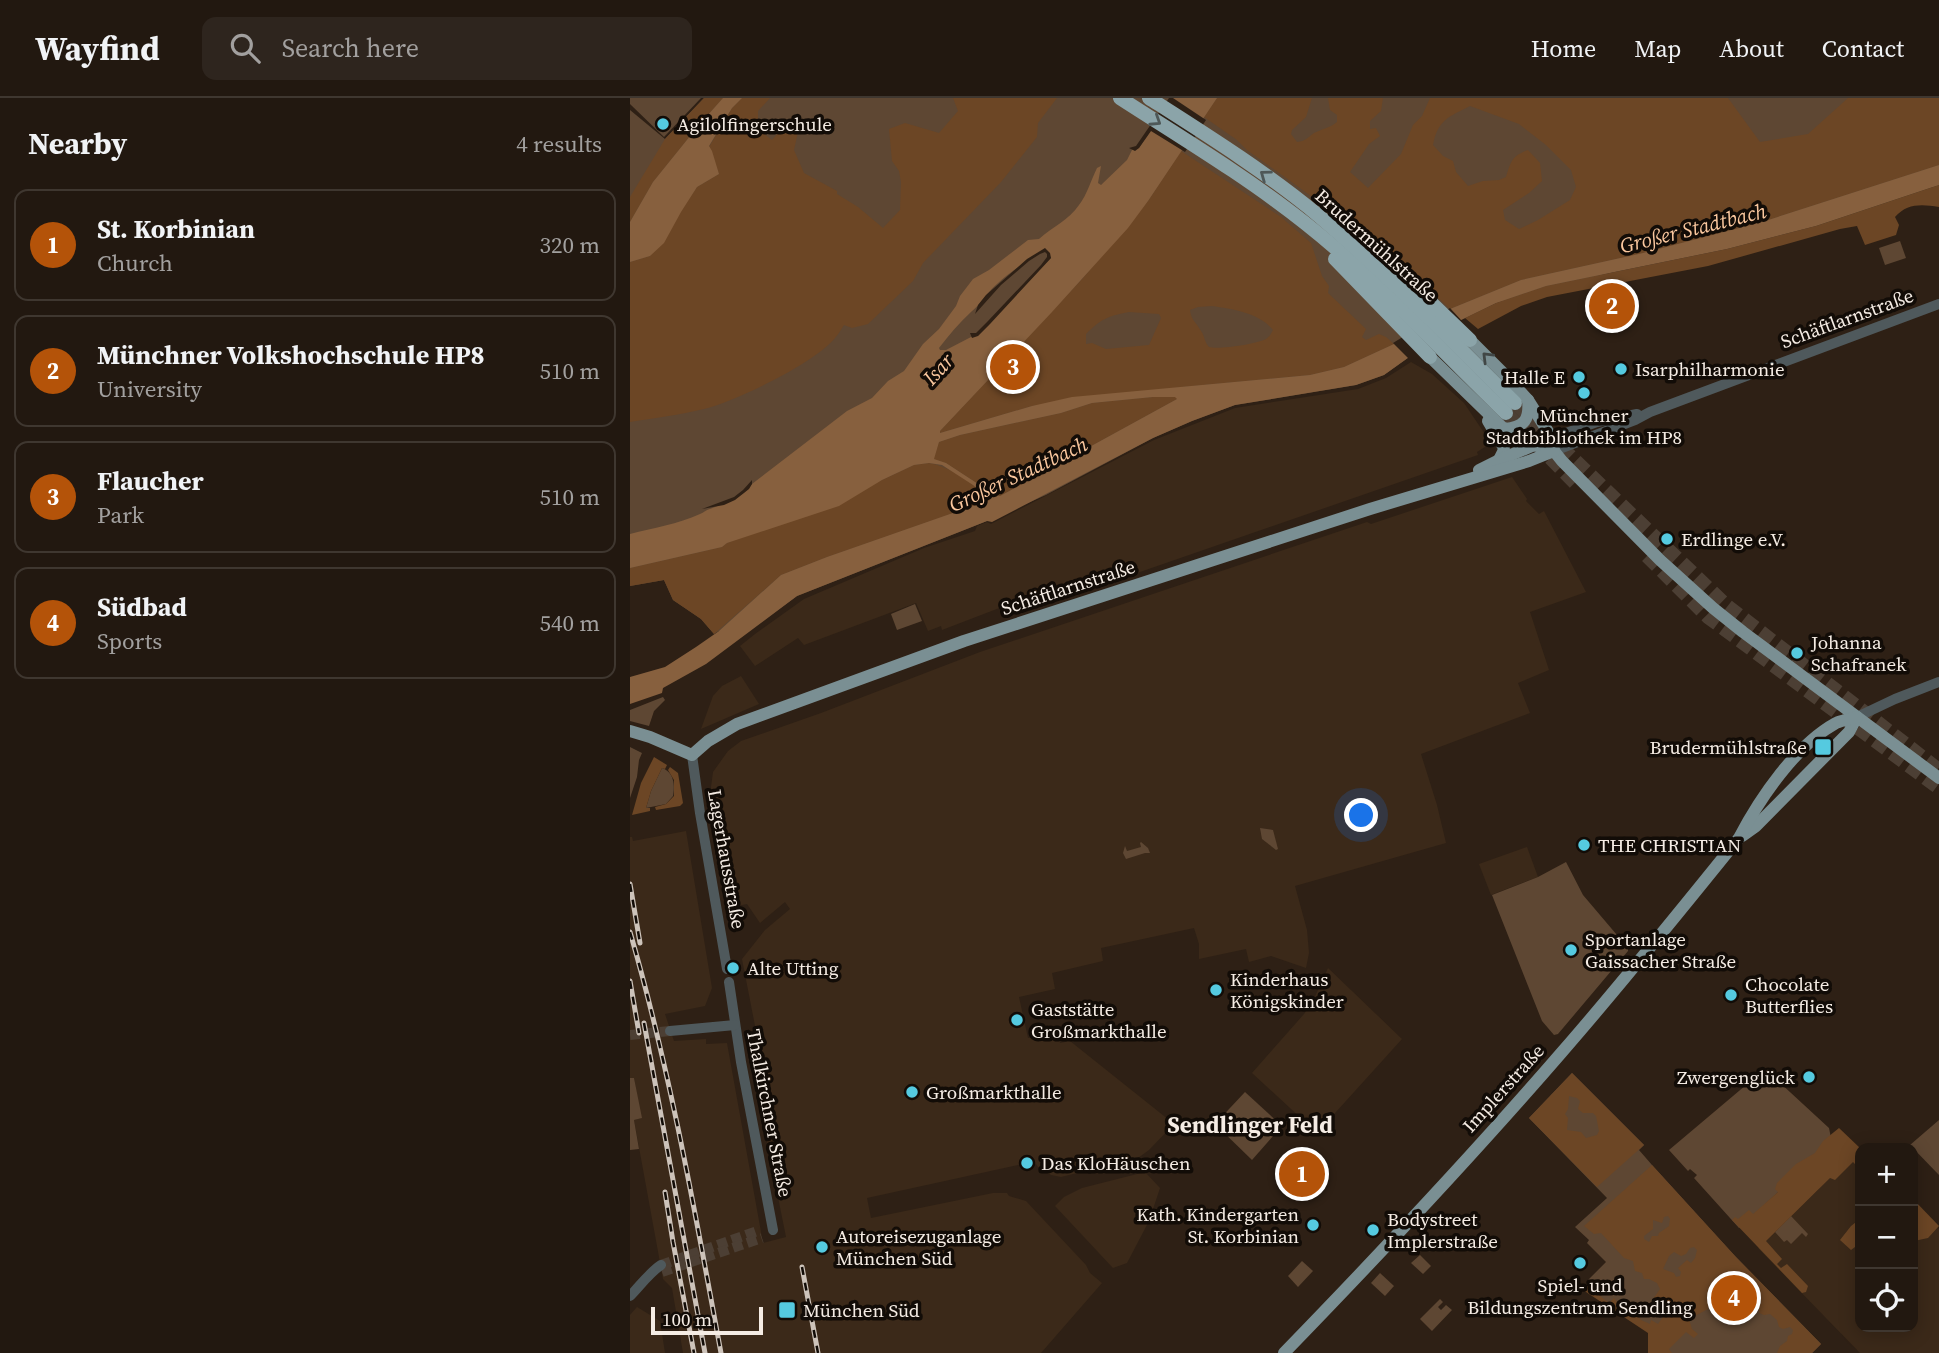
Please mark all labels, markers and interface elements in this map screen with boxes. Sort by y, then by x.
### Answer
search box [202,17,692,80]
text: Wayfind [35,26,160,71]
icon: search [226,29,264,67]
text: Search here [282,30,419,66]
text: Home [1531,32,1596,65]
text: Map [1634,32,1681,65]
text: About [1719,32,1784,65]
text: Contact [1822,32,1904,65]
place label: Agilolfingerschule [677,111,832,137]
one-way arrow [1148,113,1161,126]
marker: Agilolfingerschule [655,116,671,132]
text: Nearby [28,123,127,164]
text: 4 results [516,128,602,160]
one-way arrow [1260,171,1273,183]
street label: Brudermühlstraße [1310,183,1444,307]
water label: Großer Stadtbach [1617,196,1770,260]
text: St. Korbinian [97,211,255,247]
text: 1 [47,229,59,261]
text: 320 m [539,229,600,261]
text: Church [97,247,173,279]
pin: 2 [1589,280,1635,332]
street label: Schäftlarnstraße [1777,282,1917,354]
text: Münchner Volkshochschule HP8 [97,337,485,373]
pin: 3 [990,341,1036,393]
water label: Isar [915,346,960,392]
one-way arrow [1483,352,1496,365]
text: 2 [47,355,59,387]
text: 510 m [539,355,600,387]
place label: Isarphilharmonie [1635,356,1785,382]
marker: Isarphilharmonie [1613,361,1629,377]
place label: Halle E [1504,364,1565,390]
marker: Halle E [1571,369,1587,385]
text: University [97,373,202,405]
marker: Münchner Stadtbibliothek im HP8 [1576,385,1592,401]
place label: Münchner Stadtbibliothek im HP8 [1486,402,1682,450]
water label: Großer Stadtbach [944,429,1093,519]
text: Flaucher [97,463,204,499]
text: 3 [47,481,59,513]
text: 510 m [539,481,600,513]
text: Park [97,499,144,531]
place label: Erdlinge e.V. [1681,526,1786,552]
marker: Erdlinge e.V. [1659,531,1675,547]
street label: Schäftlarnstraße [998,553,1138,621]
text: Südbad [97,589,187,625]
text: 4 [47,607,59,639]
text: 540 m [539,607,600,639]
text: Sports [97,625,162,657]
place label: Johanna Schafranek [1810,629,1907,677]
marker: Johanna Schafranek [1789,645,1805,661]
place label: Brudermühlstraße [1650,734,1807,760]
marker: Brudermühlstraße [1813,737,1833,757]
street label: Lagerhausstraße [702,787,752,931]
your location [1344,798,1378,832]
place label: THE CHRISTIAN [1598,832,1741,858]
marker: THE CHRISTIAN [1576,837,1592,853]
place label: Sportanlage Gaissacher Straße [1585,926,1736,974]
marker: Sportanlage Gaissacher Straße [1563,942,1579,958]
place label: Alte Utting [747,955,839,981]
marker: Alte Utting [725,960,741,976]
place label: Kinderhaus Königskinder [1230,966,1344,1014]
place label: Chocolate Butterflies [1745,971,1833,1019]
marker: Kinderhaus Königskinder [1208,982,1224,998]
marker: Chocolate Butterflies [1723,987,1739,1003]
place label: Gaststätte Großmarkthalle [1031,996,1167,1044]
marker: Gaststätte Großmarkthalle [1009,1012,1025,1028]
street label: Thalkirchner Straße [741,1027,799,1199]
street label: Implerstraße [1456,1038,1550,1138]
place label: Zwergenglück [1677,1064,1796,1090]
marker: Zwergenglück [1801,1069,1817,1085]
place label: Großmarkthalle [926,1079,1062,1105]
marker: Großmarkthalle [904,1084,920,1100]
district label: Sendlinger Feld [1167,1109,1333,1141]
map controls [1855,1143,1918,1332]
button: + [1855,1143,1918,1206]
pin: 1 [1279,1148,1325,1200]
place label: Das KloHäuschen [1041,1150,1191,1176]
marker: Das KloHäuschen [1019,1155,1035,1171]
place label: Kath. Kindergarten St. Korbinian [1136,1201,1299,1249]
place label: Bodystreet Implerstraße [1387,1206,1498,1254]
button: − [1855,1206,1918,1269]
marker: Kath. Kindergarten St. Korbinian [1305,1217,1321,1233]
marker: Bodystreet Implerstraße [1365,1222,1381,1238]
place label: Autoreisezuganlage München Süd [836,1223,1001,1271]
marker: Autoreisezuganlage München Süd [814,1239,830,1255]
marker: Spiel- und Bildungszentrum Sendling [1572,1255,1588,1271]
button: locate [1855,1269,1918,1332]
place label: Spiel- und Bildungszentrum Sendling [1467,1272,1693,1320]
pin: 4 [1711,1272,1757,1324]
place label: München Süd [803,1297,920,1323]
marker: München Süd [777,1300,797,1320]
scale bar [651,1304,763,1336]
text: 100 m [662,1306,712,1332]

